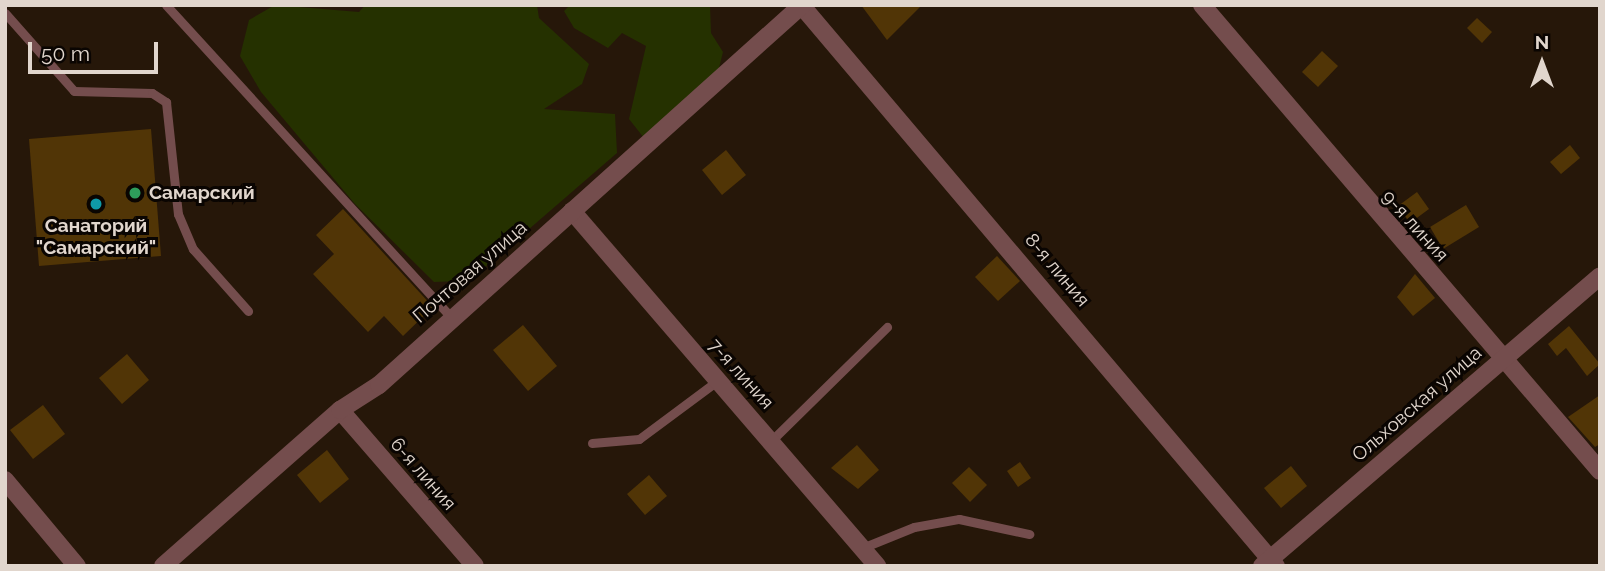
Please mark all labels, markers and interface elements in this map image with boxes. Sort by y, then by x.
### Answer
scale bar [32,28,161,72]
north arrow [1507,28,1577,98]
text: N [1535,31,1549,53]
text: 50 m [41,41,90,66]
place label: Самарский [149,182,255,204]
marker: Самарский [127,185,143,201]
street label: 9-я линия [1377,186,1453,266]
marker: Санаторий "Самарский" [88,196,104,212]
place label: Санаторий "Самарский" [36,215,156,259]
street label: Почтовая улица [408,216,532,328]
street label: 8-я линия [1020,229,1094,311]
street label: 7-я линия [704,334,778,414]
street label: Ольховская улица [1347,341,1487,467]
street label: 6-я линия [385,433,461,515]

